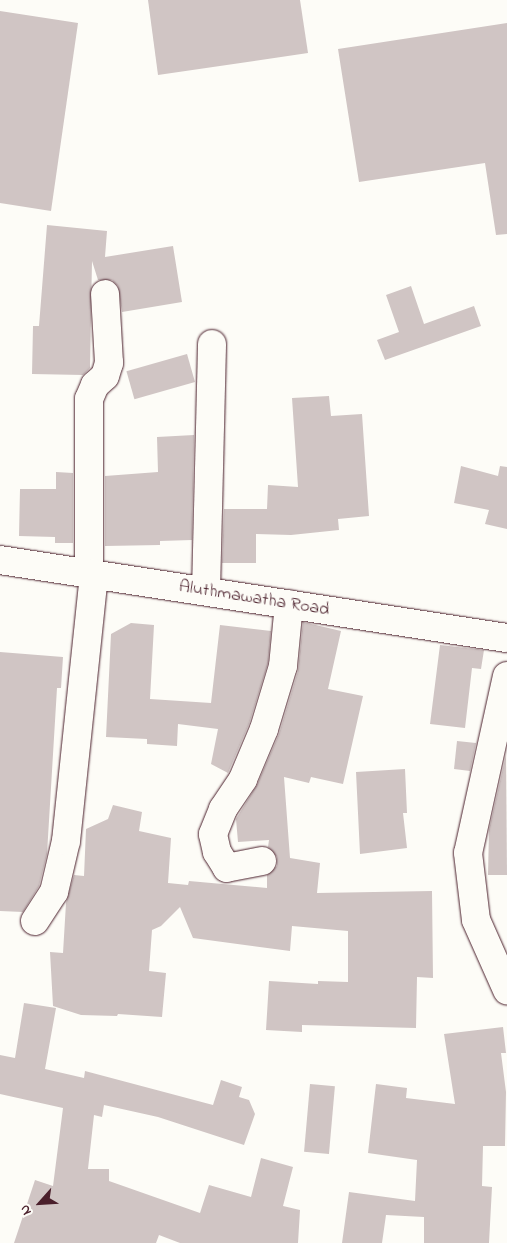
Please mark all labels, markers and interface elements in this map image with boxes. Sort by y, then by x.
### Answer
street label: Aluthmawatha Road [177,576,331,622]
north arrow [15,1178,65,1228]
text: N [15,1201,38,1219]

